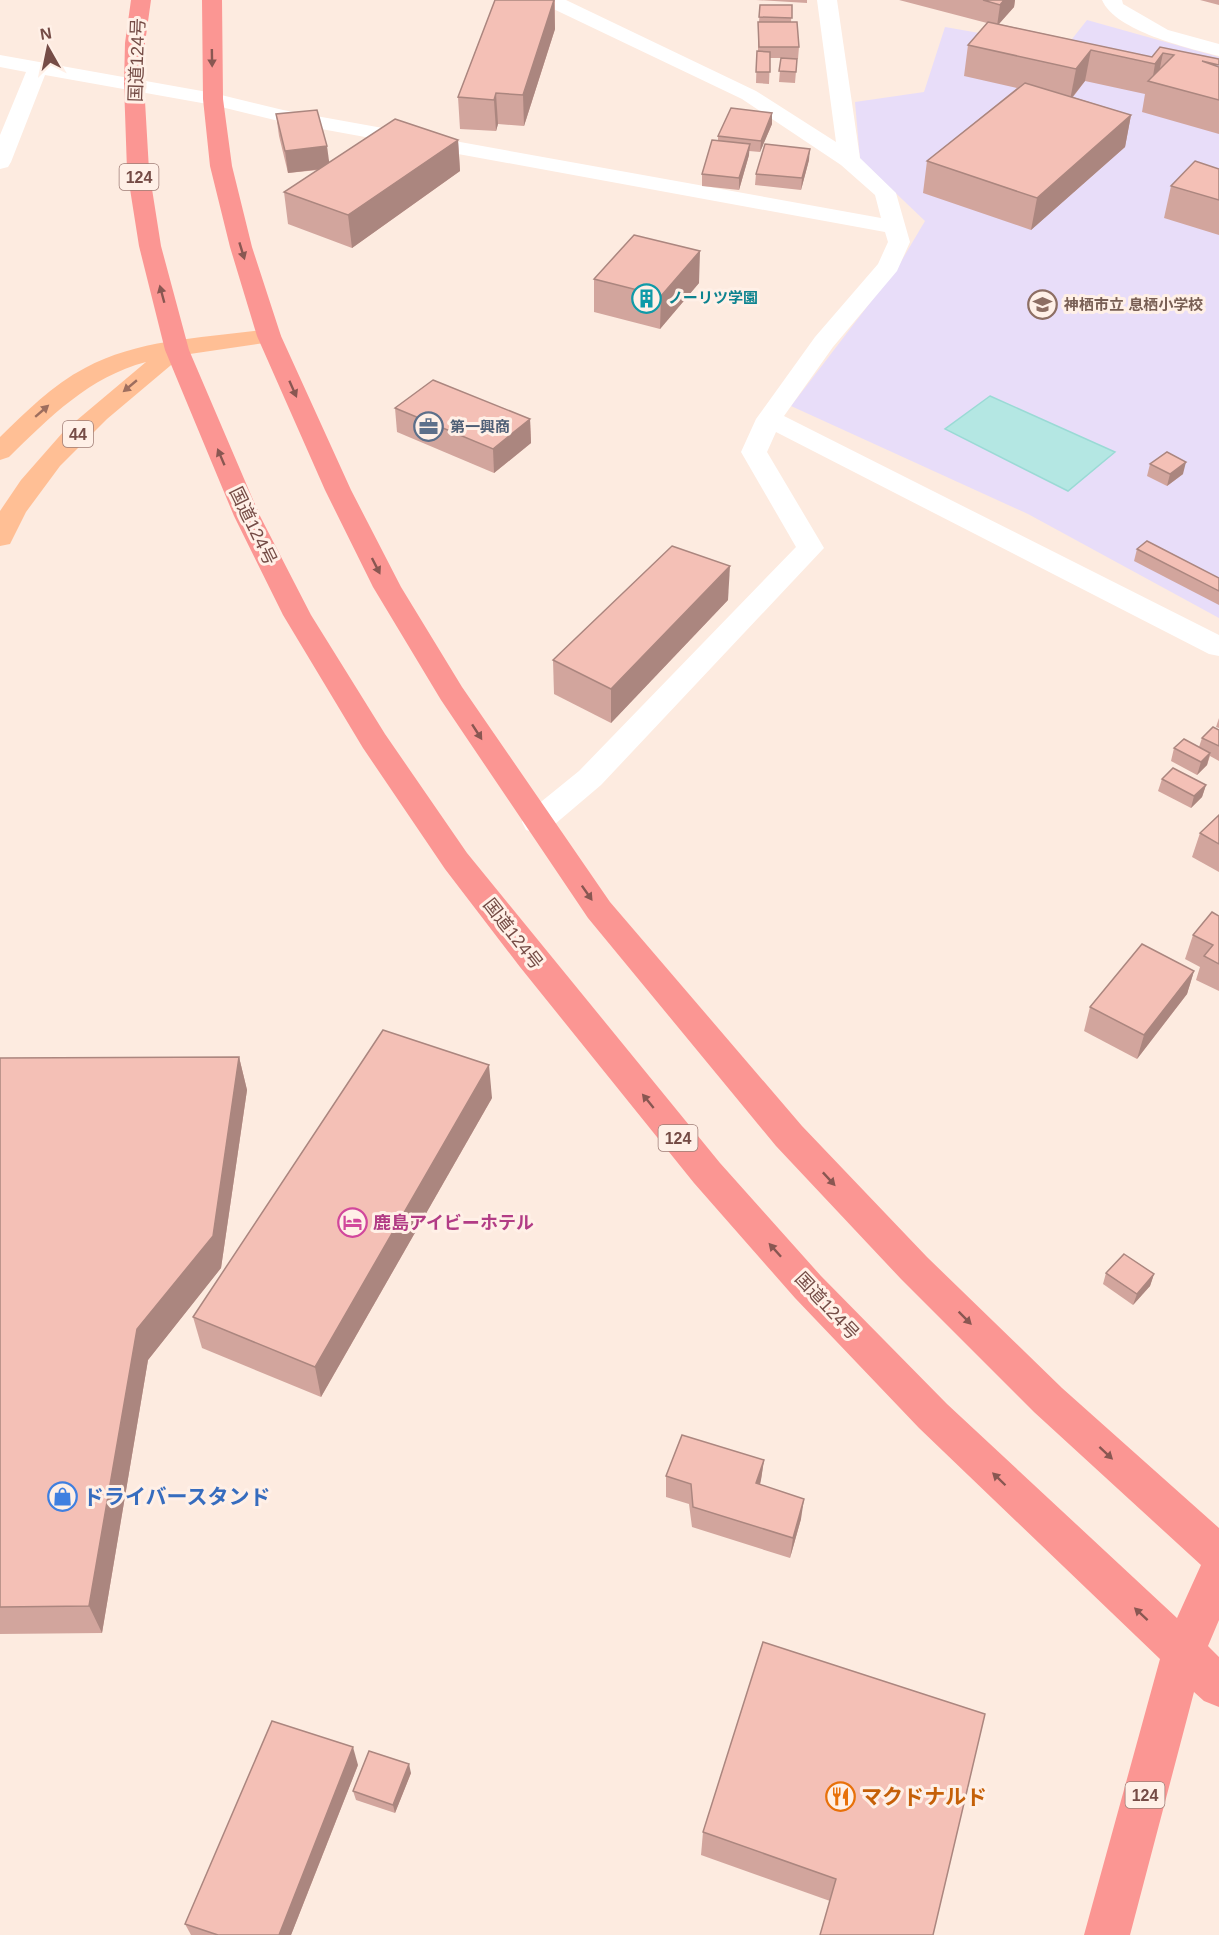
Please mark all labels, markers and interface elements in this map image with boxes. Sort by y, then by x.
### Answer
north arrow [18,18,78,78]
street label: 国道124号 [126,18,148,102]
text: N [39,24,53,43]
one-way arrow [207,49,217,68]
road number: 124 [120,164,158,190]
one-way arrow [238,242,247,260]
building icon: ノーリツ学園 [631,282,663,314]
one-way arrow [157,285,166,303]
place label: ノーリツ学園 [668,289,758,306]
school or university icon: 神栖市立 息栖小学校 [1027,289,1059,321]
place label: 神栖市立 息栖小学校 [1063,296,1203,313]
one-way arrow [123,379,138,392]
one-way arrow [288,381,297,398]
one-way arrow [34,405,49,418]
office icon: 第一興商 [413,411,445,443]
place label: 第一興商 [450,418,510,435]
road number: 44 [63,421,93,447]
one-way arrow [216,448,225,466]
street label: 国道124号 [226,484,280,568]
one-way arrow [371,557,381,574]
one-way arrow [472,724,483,740]
one-way arrow [581,885,593,901]
street label: 国道124号 [479,895,547,973]
one-way arrow [643,1094,655,1109]
road number: 124 [658,1125,698,1151]
one-way arrow [822,1171,836,1185]
hotel icon: 鹿島アイビーホテル [336,1207,368,1239]
place label: 鹿島アイビーホテル [373,1213,534,1233]
one-way arrow [769,1243,782,1258]
street label: 国道124号 [791,1268,863,1344]
one-way arrow [958,1311,972,1325]
one-way arrow [1098,1446,1113,1459]
one-way arrow [993,1473,1007,1487]
shop icon: ドライバースタンド [46,1481,78,1513]
place label: ドライバースタンド [83,1485,271,1508]
one-way arrow [1133,1607,1148,1621]
restaurant icon: マクドナルド [824,1781,856,1813]
road number: 124 [1126,1782,1164,1808]
place label: マクドナルド [861,1785,987,1808]

